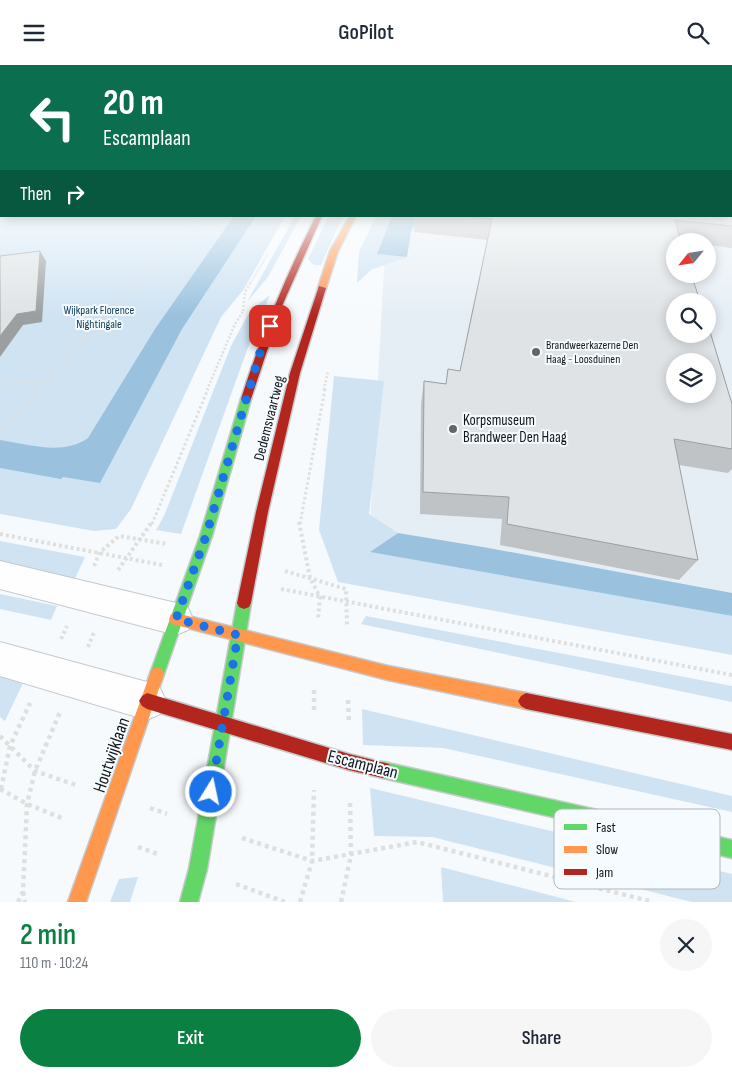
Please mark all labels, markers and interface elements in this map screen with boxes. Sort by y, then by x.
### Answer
icon: menu [20,19,48,47]
text: GoPilot [338,19,394,46]
icon: search [684,19,712,47]
text: 20 m [103,82,164,125]
icon: left [20,85,85,150]
text: Escamplaan [103,125,191,152]
icon: right [61,180,89,208]
text: Then [20,183,51,206]
north arrow [666,233,716,283]
map controls [666,233,716,403]
button: search [666,293,716,343]
park label: Wijkpark Florence Nightingale [64,303,135,332]
pin [249,305,291,347]
icon: arrive [256,312,284,340]
place label: Brandweerkazerne Den Haag - Loosduinen [546,338,638,367]
marker: Brandweerkazerne Den Haag - Loosduinen [530,346,542,358]
button: layers [666,353,716,403]
street label: Dedemsvaartweg [250,373,289,463]
place label: Korpsmuseum Brandweer Den Haag [463,411,567,447]
marker: Korpsmuseum Brandweer Den Haag [447,423,459,435]
street label: Houtwijklaan [89,715,134,796]
street label: Escamplaan [326,746,400,783]
position arrow [184,765,236,817]
legend [554,809,720,889]
text: Fast [596,819,616,836]
text: Slow [596,841,618,858]
text: Jam [595,864,613,881]
text: 2 min [20,917,76,953]
button: close [660,919,712,971]
text: 110 m · 10:24 [20,954,88,973]
button: Exit [20,1009,361,1067]
button: Share [371,1009,712,1067]

